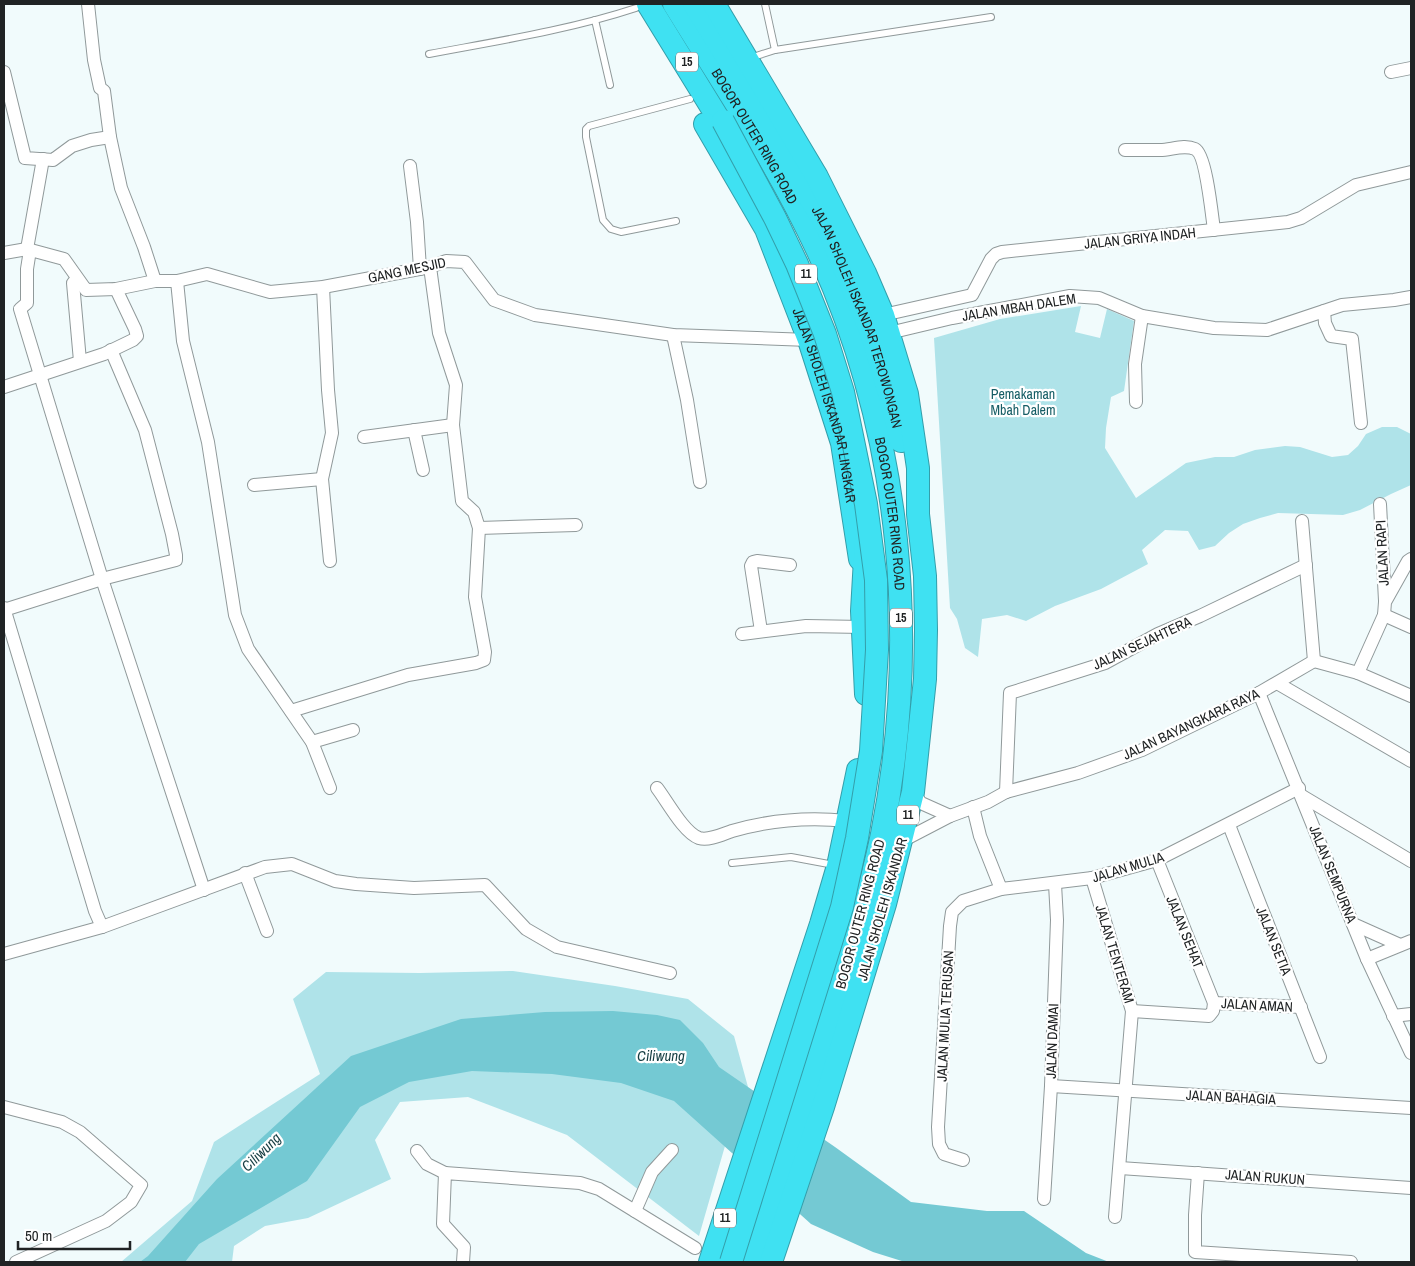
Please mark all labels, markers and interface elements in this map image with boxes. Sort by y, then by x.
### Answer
road number: 15 [676,52,698,72]
street label: BOGOR OUTER RING ROAD [708,65,802,207]
street label: JALAN SHOLEH ISKANDAR TEROWONGAN [808,203,906,430]
street label: JALAN GRIYA INDAH [1083,223,1197,253]
street label: GANG MESJID [366,253,448,287]
road number: 11 [795,264,817,284]
street label: JALAN MBAH DALEM [961,289,1077,325]
street label: JALAN SHOLEH ISKANDAR LINGKAR [789,306,860,504]
park label: Pemakaman Mbah Dalem [990,385,1056,419]
street label: BOGOR OUTER RING ROAD [871,435,909,591]
street label: JALAN RAPI [1371,520,1393,586]
road number: 15 [890,608,912,628]
street label: JALAN SEJAHTERA [1090,612,1194,674]
street label: JALAN BAYANGKARA RAYA [1120,684,1262,764]
road number: 11 [897,806,919,824]
street label: JALAN SEMPURNA [1305,822,1361,926]
street label: JALAN SHOLEH ISKANDAR [853,835,911,983]
street label: BOGOR OUTER RING ROAD [831,837,889,991]
street label: JALAN MULIA [1090,847,1166,886]
street label: JALAN SEHAT [1162,893,1208,971]
street label: JALAN TENTERAM [1092,903,1138,1005]
street label: JALAN SETIA [1252,904,1296,978]
street label: JALAN MULIA TERUSAN [933,950,957,1082]
street label: JALAN AMAN [1221,994,1293,1016]
street label: JALAN DAMAI [1042,1003,1062,1079]
water label: Ciliwung [637,1045,685,1066]
street label: JALAN BAHAGIA [1186,1086,1277,1108]
water label: Ciliwung [236,1128,286,1176]
street label: JALAN RUKUN [1225,1165,1305,1189]
road number: 11 [714,1208,736,1228]
scale bar [18,1218,130,1250]
text: 50 m [25,1225,52,1246]

